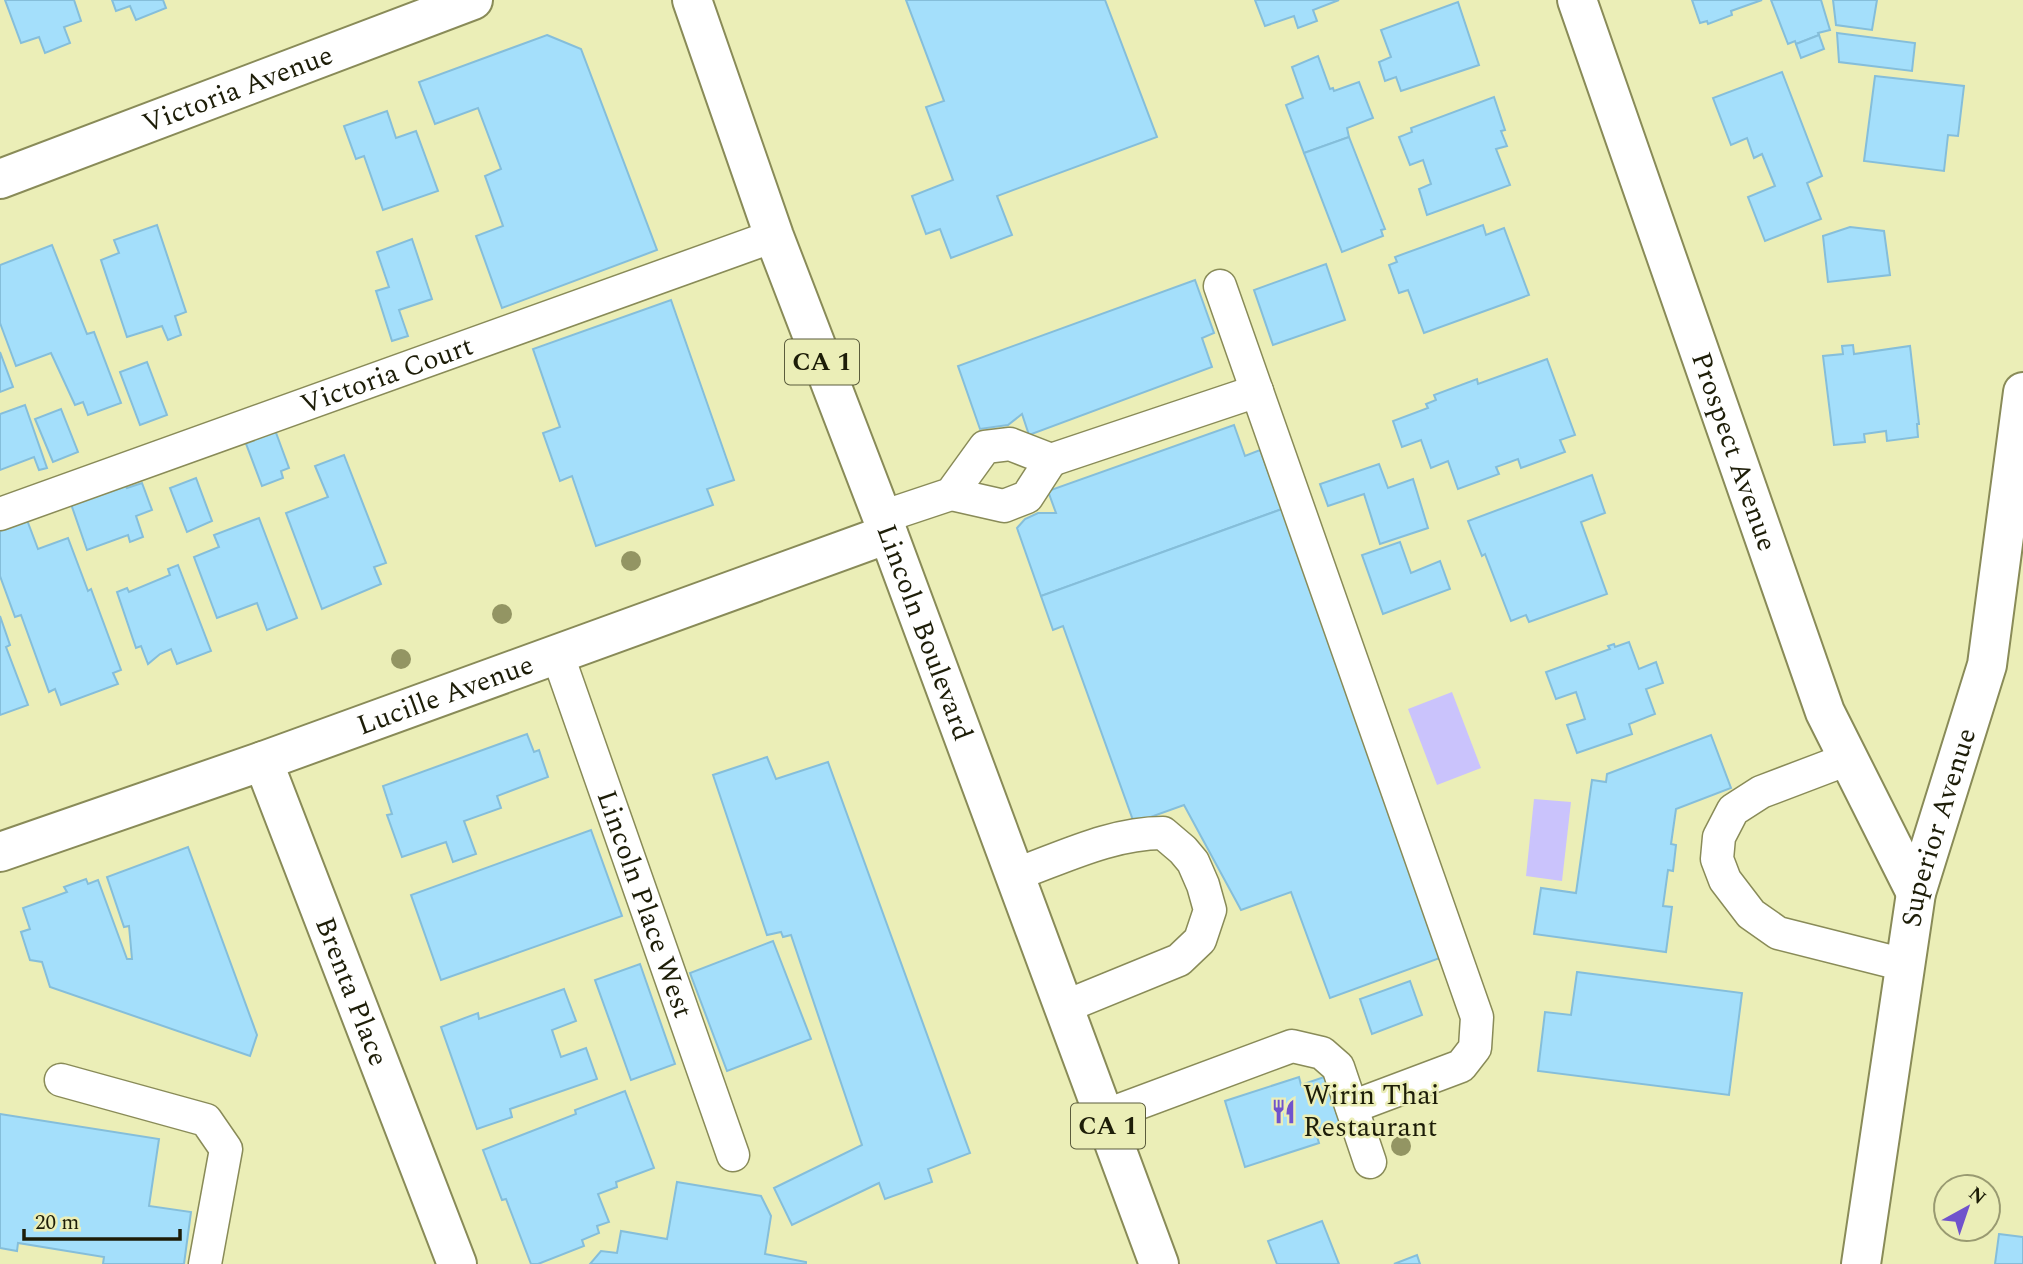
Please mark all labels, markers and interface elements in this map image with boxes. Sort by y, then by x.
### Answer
street label: Victoria Avenue [136,33,339,145]
street label: Victoria Court [294,324,479,426]
road number: CA 1 [785,340,859,384]
street label: Prospect Avenue [1680,346,1789,557]
street label: Lincoln Boulevard [865,518,985,747]
street label: Lucille Avenue [351,643,539,747]
street label: Superior Avenue [1890,723,1988,930]
street label: Lincoln Place West [585,784,705,1024]
street label: Brenta Place [304,911,400,1072]
place label: Wirin Thai Restaurant [1303,1074,1440,1149]
restaurant icon: Wirin Thai Restaurant [1269,1097,1297,1125]
road number: CA 1 [1071,1104,1145,1148]
north arrow [1932,1173,2002,1243]
text: N [1962,1180,1992,1212]
scale bar [24,1198,180,1242]
text: 20 m [35,1207,79,1239]

